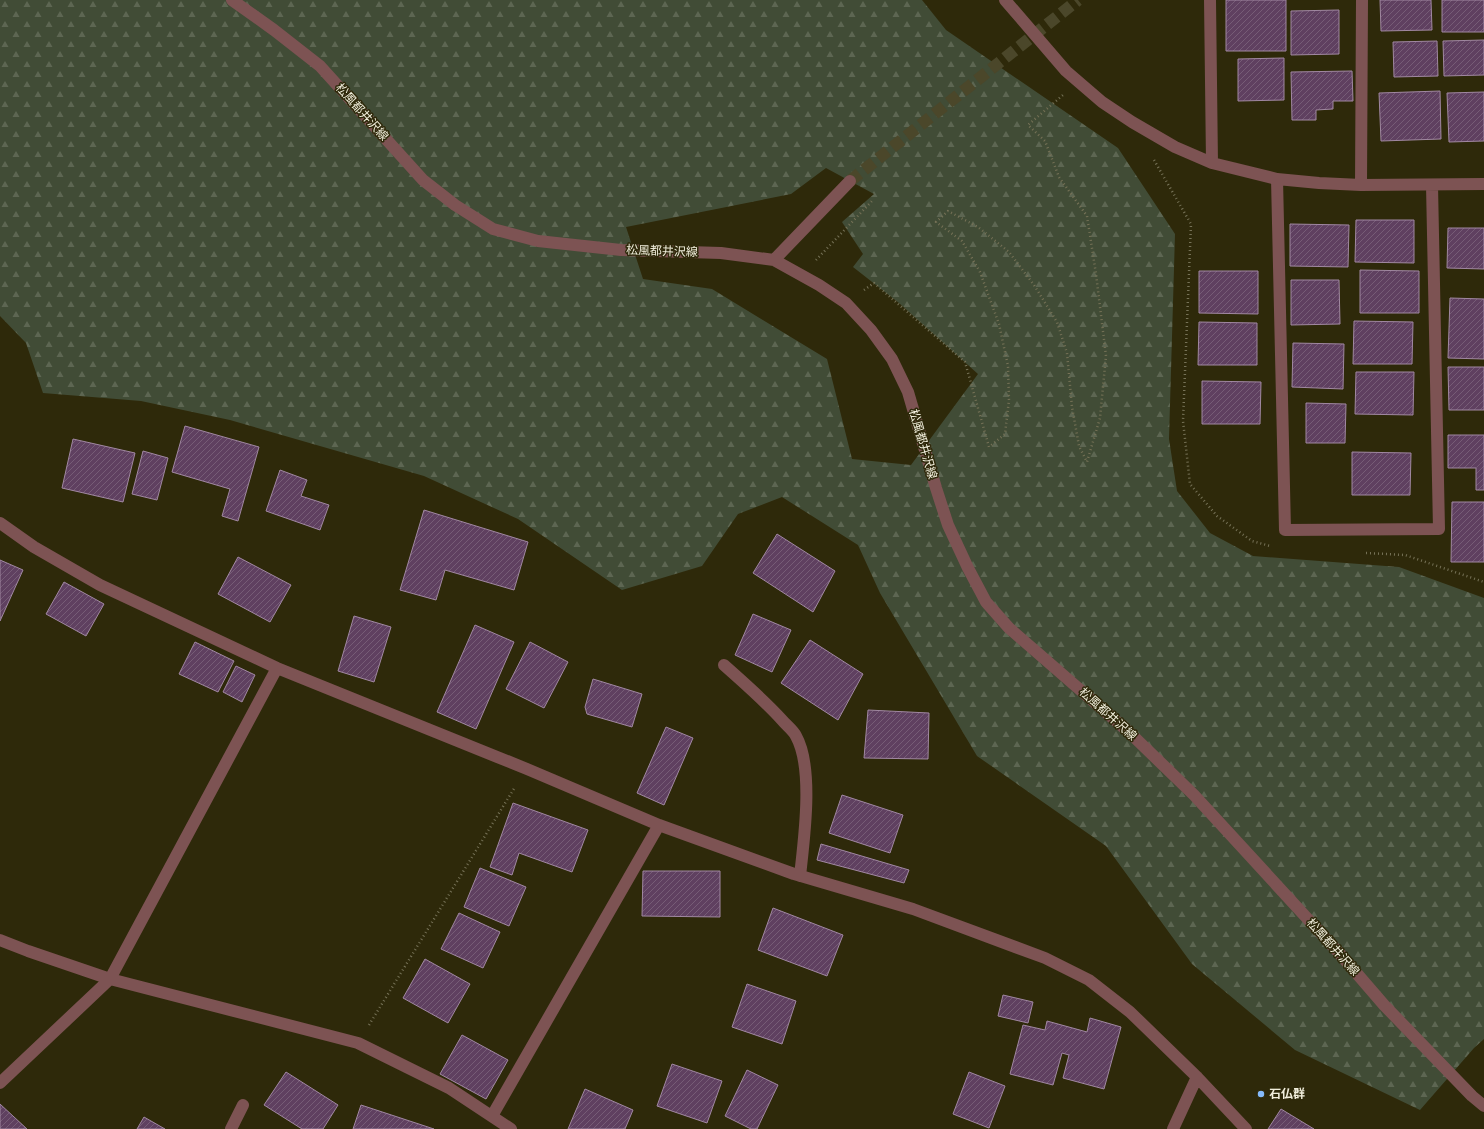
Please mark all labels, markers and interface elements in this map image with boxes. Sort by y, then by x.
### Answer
street label: 松風都井沢線 [333,81,391,143]
street label: 松風都井沢線 [626,243,698,259]
street label: 松風都井沢線 [906,407,940,481]
street label: 松風都井沢線 [1077,685,1139,743]
street label: 松風都井沢線 [1304,916,1362,978]
place label: 石仏群 [1269,1087,1305,1101]
marker: 石仏群 [1256,1089,1266,1099]

